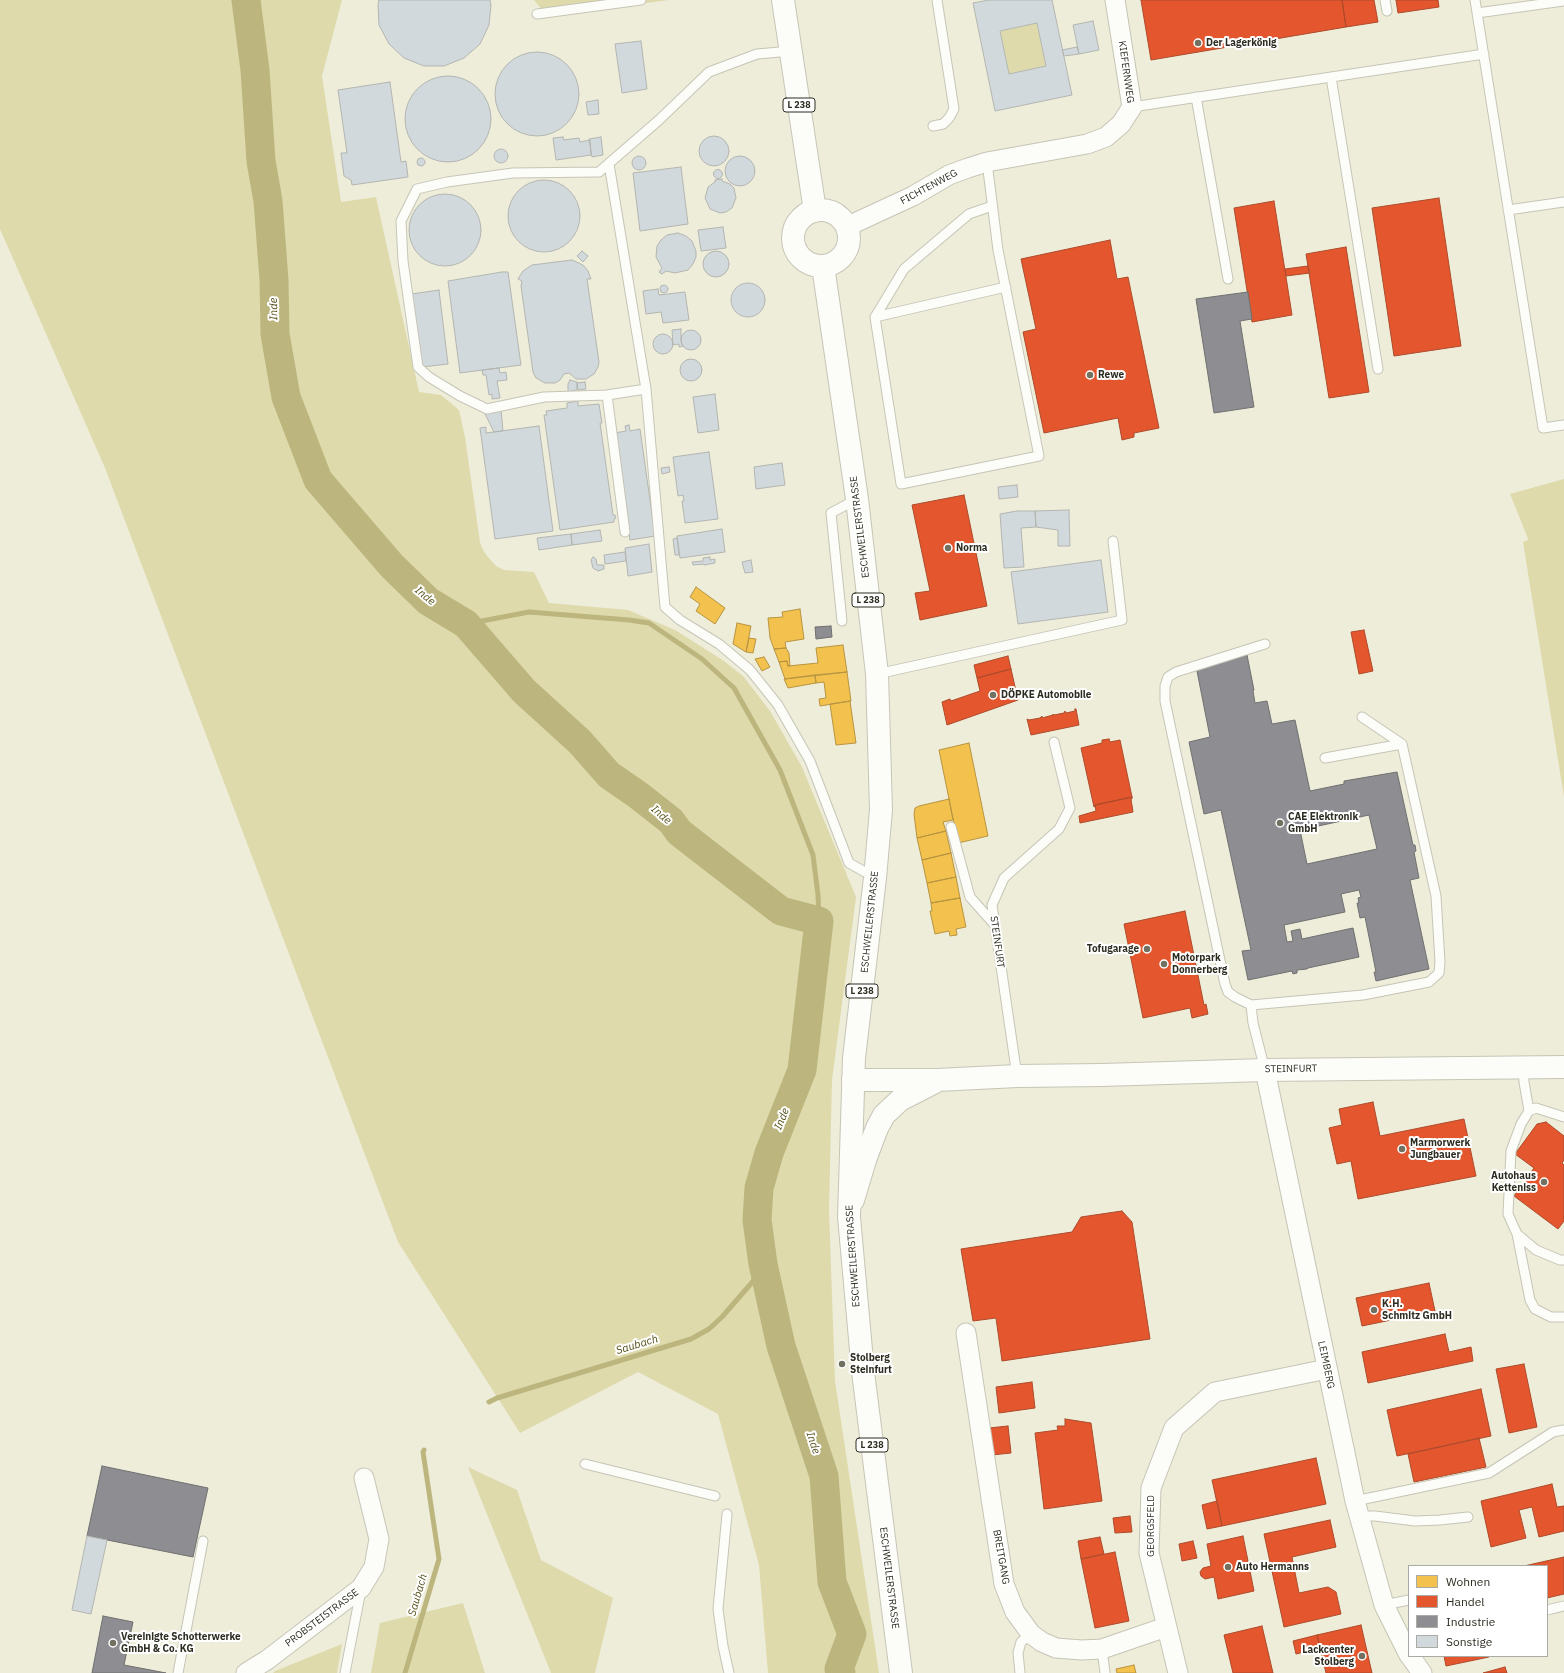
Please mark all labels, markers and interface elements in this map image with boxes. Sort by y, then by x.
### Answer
place label: Der Lagerkönig [1206,37,1277,49]
marker: Der Lagerkönig [1193,38,1203,48]
street label: KIEFERNWEG [1116,40,1136,104]
road number: L 238 [783,98,815,112]
street label: FICHTENWEG [898,167,960,207]
water label: Inde [267,298,281,320]
place label: Rewe [1098,369,1124,381]
marker: Rewe [1085,370,1095,380]
street label: ESCHWEILERSTRASSE [848,475,872,579]
place label: Norma [956,542,988,554]
marker: Norma [943,543,953,553]
water label: Inde [412,584,438,608]
road number: L 238 [852,593,884,607]
place label: DÖPKE Automobile [1001,689,1091,701]
marker: DÖPKE Automobile [988,690,998,700]
water label: Inde [648,803,674,827]
place label: CAE Elektronik GmbH [1288,811,1358,834]
marker: CAE Elektronik GmbH [1275,818,1285,828]
street label: ESCHWEILERSTRASSE [859,870,881,974]
street label: STEINFURT [987,915,1007,969]
place label: Tofugarage [1087,943,1139,955]
marker: Tofugarage [1142,944,1152,954]
place label: Motorpark Donnerberg [1172,952,1227,976]
marker: Motorpark Donnerberg [1159,959,1169,969]
road number: L 238 [846,984,878,998]
street label: STEINFURT [1265,1063,1317,1075]
water label: Inde [772,1106,792,1132]
place label: Marmorwerk Jungbauer [1410,1137,1470,1160]
marker: Marmorwerk Jungbauer [1397,1144,1407,1154]
place label: Autohaus Ketteniss [1491,1170,1536,1194]
marker: Autohaus Ketteniss [1539,1177,1549,1187]
street label: ESCHWEILERSTRASSE [843,1204,863,1308]
place label: K.H. Schmitz GmbH [1382,1298,1452,1322]
marker: K.H. Schmitz GmbH [1369,1305,1379,1315]
water label: Saubach [614,1332,660,1358]
street label: LEIMBERG [1315,1340,1337,1390]
place label: Stolberg Steinfurt [850,1352,892,1376]
marker: Stolberg Steinfurt [837,1359,847,1369]
water label: Inde [803,1430,823,1456]
road number: L 238 [856,1438,888,1452]
street label: GEORGSFELD [1145,1495,1157,1557]
street label: ESCHWEILERSTRASSE [877,1526,901,1630]
street label: BREITGANG [990,1529,1012,1585]
place label: Auto Hermanns [1236,1561,1309,1573]
marker: Auto Hermanns [1223,1562,1233,1572]
legend [1408,1565,1548,1657]
water label: Saubach [406,1572,430,1618]
text: Wohnen [1446,1574,1490,1589]
street label: PROBSTEISTRASSE [283,1586,361,1650]
text: Handel [1446,1594,1485,1609]
text: Industrie [1446,1614,1495,1629]
place label: Vereinigte Schotterwerke GmbH & Co. KG [121,1631,241,1654]
text: Sonstige [1446,1634,1492,1649]
marker: Vereinigte Schotterwerke GmbH & Co. KG [108,1638,118,1648]
place label: Lackcenter Stolberg [1302,1644,1354,1668]
marker: Lackcenter Stolberg [1357,1651,1367,1661]

